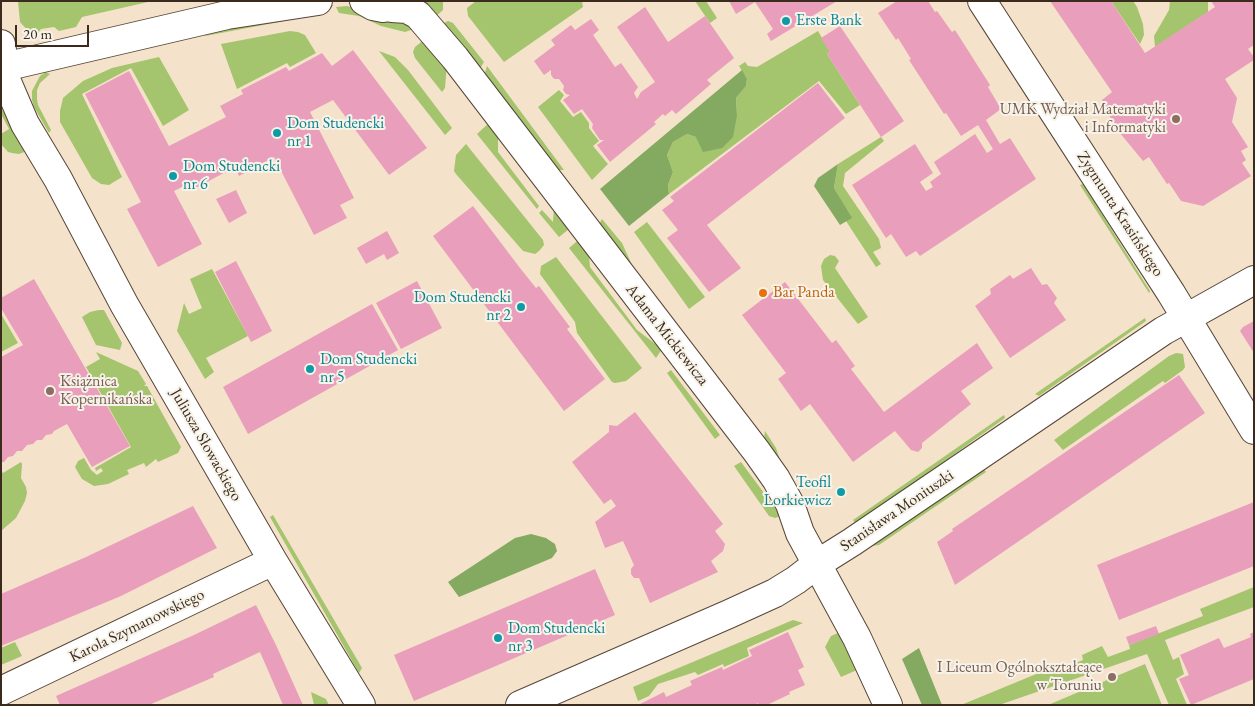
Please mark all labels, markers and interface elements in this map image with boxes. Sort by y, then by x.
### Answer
place label: Erste Bank [796,11,862,31]
scale bar [18,15,91,47]
marker: Erste Bank [780,15,792,27]
text: 20 m [23,24,52,43]
place label: UMK Wydział Matematyki i Informatyki [1000,100,1166,138]
marker: UMK Wydział Matematyki i Informatyki [1170,113,1182,125]
place label: Dom Studencki nr 1 [287,114,384,152]
marker: Dom Studencki nr 1 [271,127,283,139]
street label: Zygmunta Krasińskiego [1072,148,1168,280]
place label: Dom Studencki nr 6 [183,157,280,195]
marker: Dom Studencki nr 6 [167,170,179,182]
street label: Adama Mickiewicza [621,280,713,390]
place label: Bar Panda [773,283,835,303]
marker: Bar Panda [757,287,769,299]
place label: Dom Studencki nr 2 [414,288,511,326]
marker: Dom Studencki nr 2 [515,301,527,313]
place label: Dom Studencki nr 5 [320,350,417,388]
marker: Dom Studencki nr 5 [304,363,316,375]
place label: Książnica Kopernikańska [60,372,152,410]
marker: Książnica Kopernikańska [44,385,56,397]
street label: Juliusza Słowackiego [166,385,246,505]
street label: Stanisława Moniuszki [837,466,957,556]
place label: Teofil Lorkiewicz [764,473,831,511]
marker: Teofil Lorkiewicz [835,486,847,498]
street label: Karola Szymanowskiego [66,585,208,667]
place label: Dom Studencki nr 3 [508,619,605,657]
marker: Dom Studencki nr 3 [492,632,504,644]
place label: I Liceum Ogólnokształcące w Toruniu [937,658,1102,696]
marker: I Liceum Ogólnokształcące w Toruniu [1106,671,1118,683]

